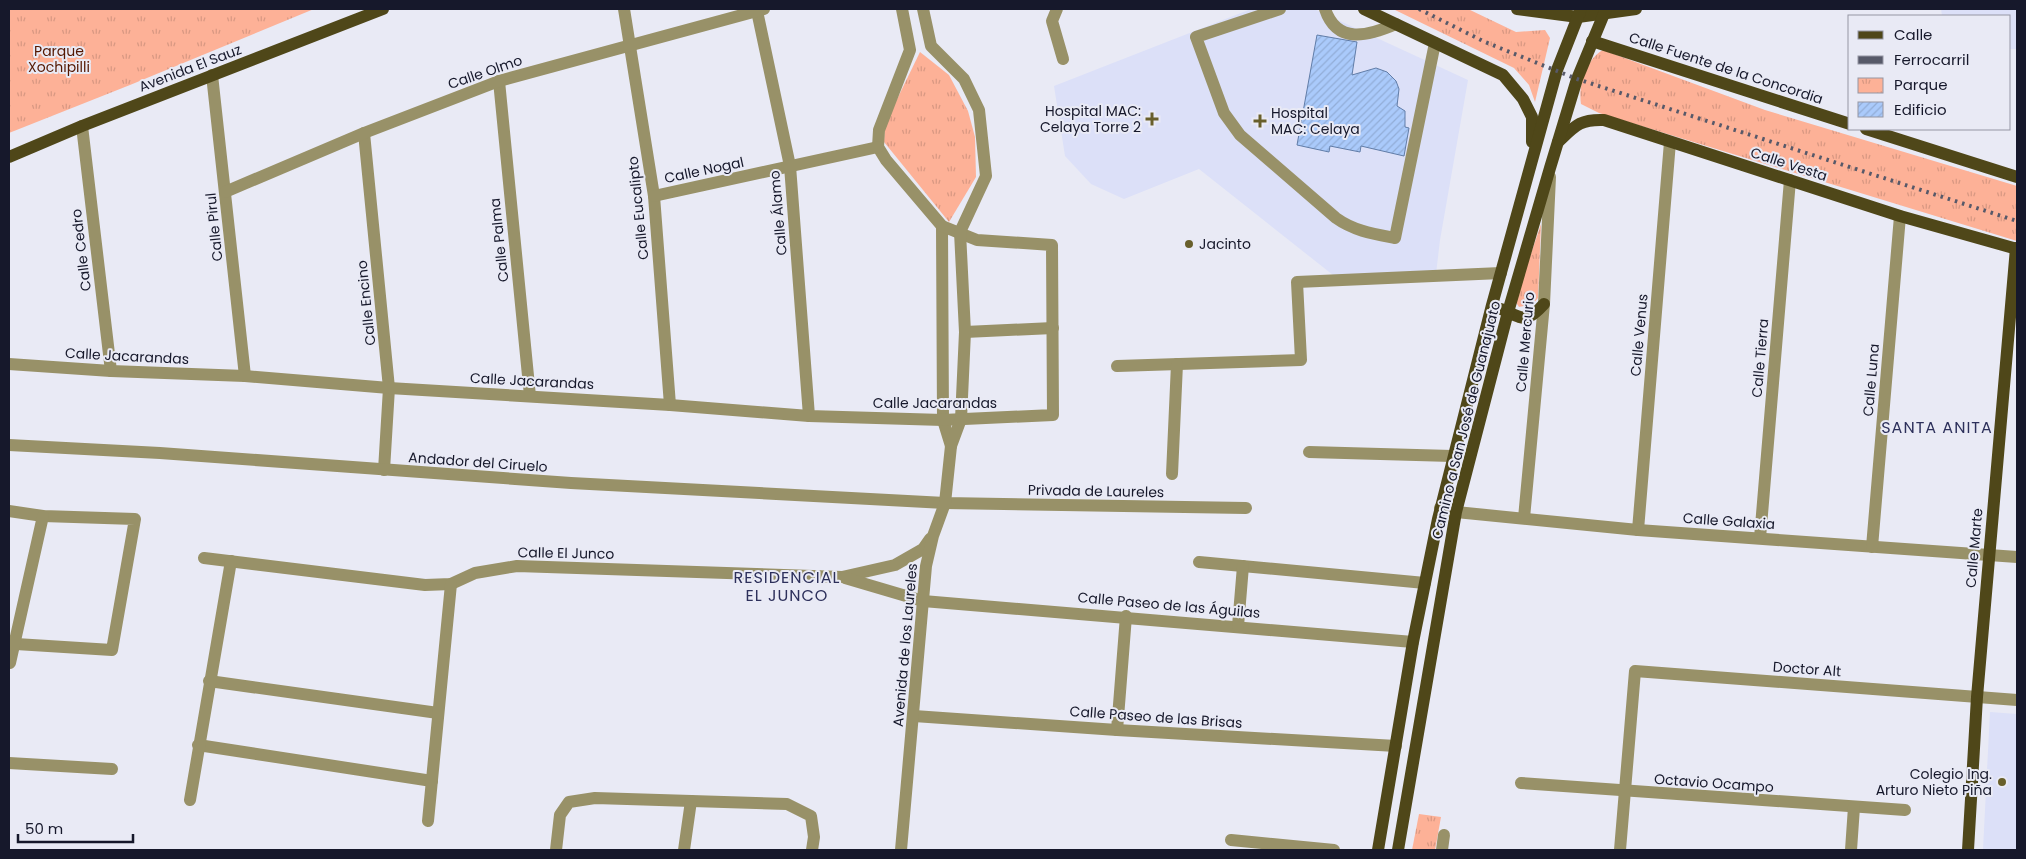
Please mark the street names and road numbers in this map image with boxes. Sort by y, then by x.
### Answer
street label: Calle Fuente de la Concordia [1626,27,1826,109]
street label: Avenida El Sauz [136,39,244,97]
street label: Calle Olmo [445,50,525,94]
street label: Calle Vesta [1748,142,1830,186]
street label: Calle Nogal [662,152,746,188]
street label: Calle Eucalipto [623,155,653,261]
street label: Calle Álamo [764,170,792,256]
street label: Calle Pirul [200,192,228,262]
street label: Calle Palma [485,197,513,283]
street label: Calle Cedro [66,208,96,292]
street label: Calle Encino [352,259,380,347]
street label: Calle Mercurio [1511,291,1539,393]
street label: Calle Venus [1625,293,1653,377]
street label: Camino a San José de Guanajuato [1427,299,1505,541]
street label: Calle Tierra [1747,318,1773,398]
street label: Calle Jacarandas [64,343,190,369]
street label: Calle Luna [1858,343,1884,417]
street label: Calle Jacarandas [469,368,595,394]
street label: Calle Jacarandas [873,393,997,413]
street label: Andador del Ciruelo [408,447,548,477]
street label: Privada de Laureles [1028,480,1164,502]
street label: Calle Marte [1961,507,1987,589]
street label: Calle Galaxia [1682,508,1776,534]
street label: Calle El Junco [517,542,615,564]
street label: Avenida de los Laureles [888,562,922,728]
street label: Calle Paseo de las Águilas [1077,587,1261,623]
street label: Doctor Alt [1772,657,1842,681]
street label: Calle Paseo de las Brisas [1069,701,1243,733]
street label: Octavio Ocampo [1654,769,1775,797]

